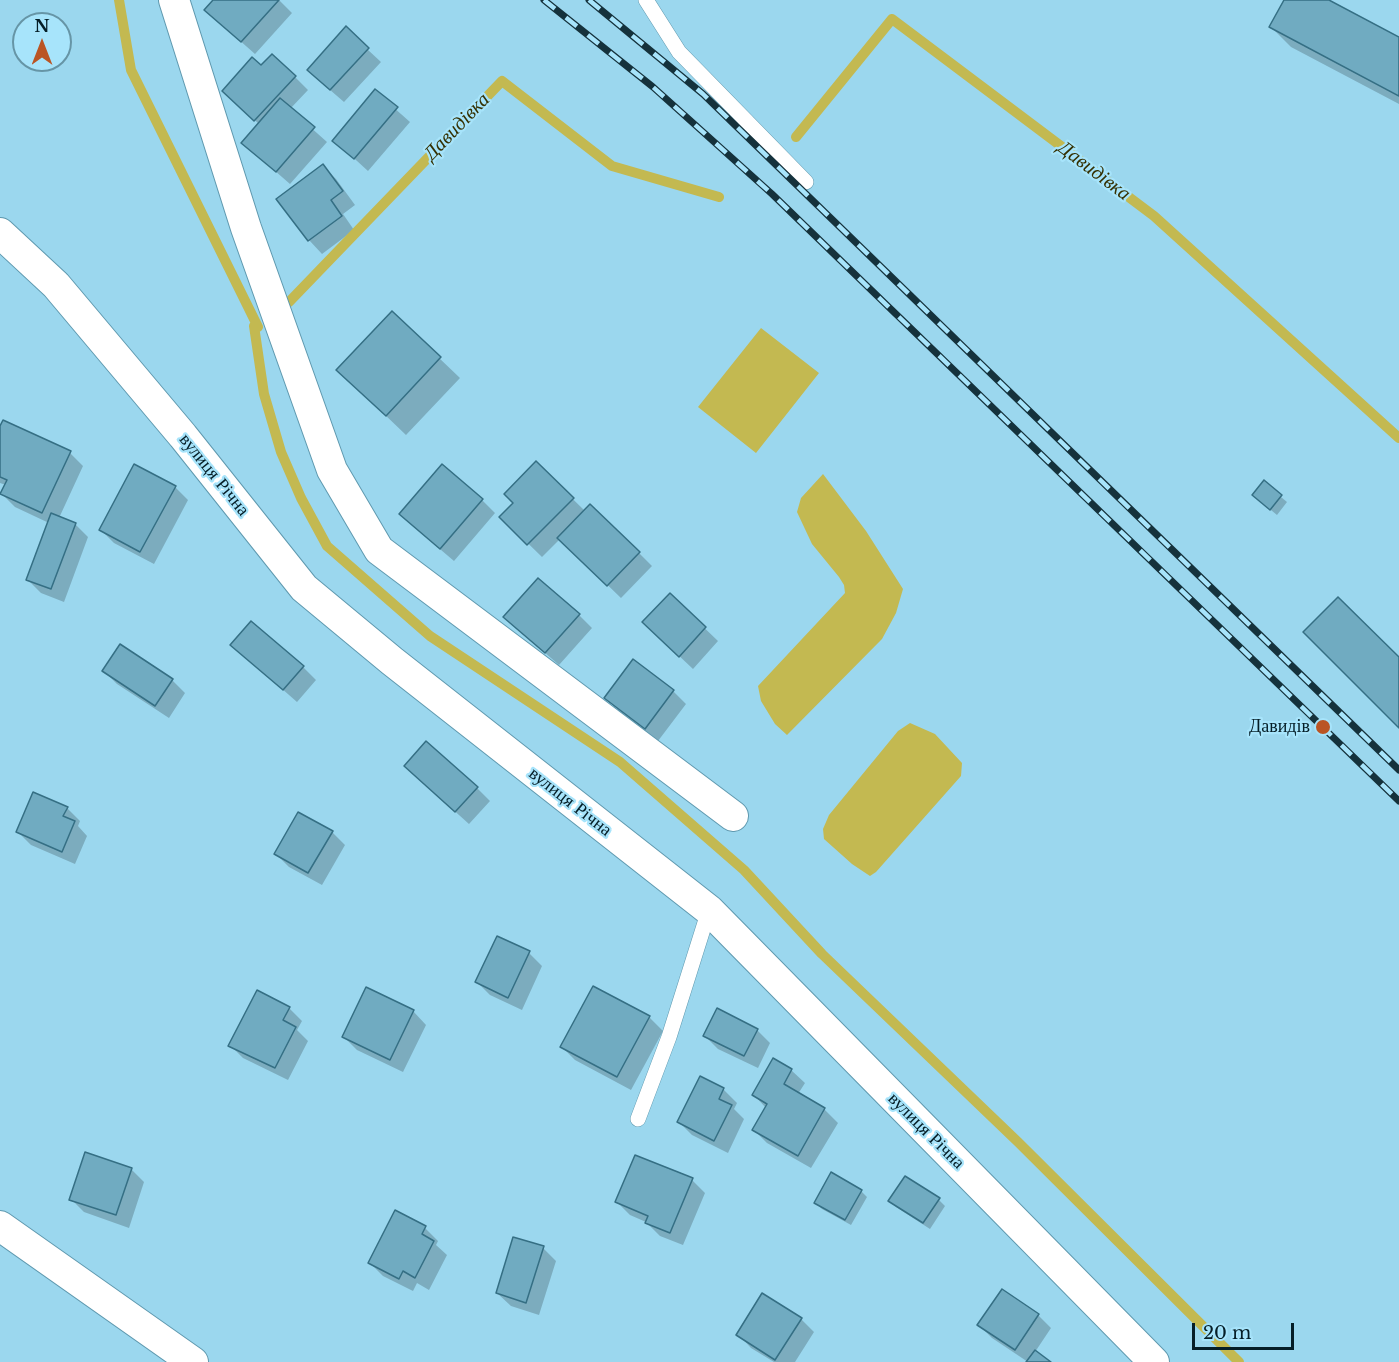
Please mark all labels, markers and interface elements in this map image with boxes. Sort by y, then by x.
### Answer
north arrow [12,12,72,72]
text: N [34,16,50,36]
water label: Давидівка [419,88,495,166]
water label: Давидівка [1053,136,1135,206]
street label: вулиця Річна [174,430,254,520]
place label: Давидів [1249,716,1310,738]
marker: Давидів [1314,718,1332,736]
street label: вулиця Річна [524,763,616,841]
street label: вулиця Річна [883,1088,969,1174]
scale bar [1195,1311,1297,1349]
text: 20 m [1203,1322,1251,1344]

